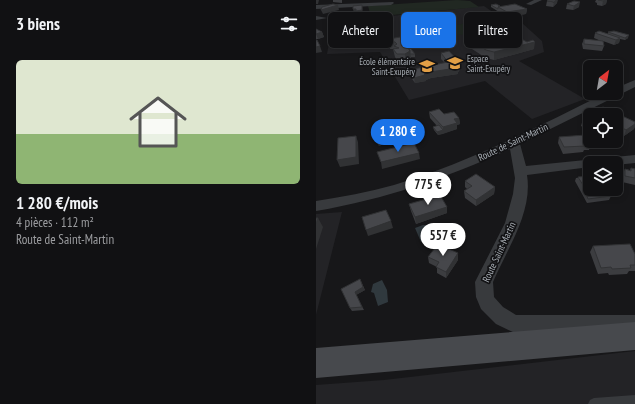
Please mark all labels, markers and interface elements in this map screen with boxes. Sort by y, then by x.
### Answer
chip: Acheter [328,12,393,48]
chip: Louer [401,12,456,48]
chip: Filtres [464,12,522,48]
text: 3 biens [16,13,60,35]
icon: filters [278,13,300,35]
place label: Espace Saint-Exupéry [467,53,511,74]
school or university icon: Espace Saint-Exupéry [446,54,464,72]
place label: École élémentaire Saint-Exupéry [359,56,416,77]
school or university icon: École élémentaire Saint-Exupéry [418,57,436,75]
north arrow [583,60,623,100]
map controls [583,60,623,196]
icon: home [122,86,194,158]
button: locate [583,108,623,148]
pin: 1 280 € [361,119,435,153]
street label: Route de Saint-Martin [476,120,550,164]
text: 1 280 € [380,123,416,140]
button: layers [583,156,623,196]
pin: 775 € [400,172,456,206]
text: 775 € [414,176,442,193]
text: 1 280 €/mois [16,192,98,214]
text: 4 pièces · 112 m² [16,214,94,231]
street label: Route Saint-Martin [479,220,519,284]
pin: 557 € [415,223,471,257]
text: 557 € [430,227,456,244]
text: Route de Saint-Martin [16,231,114,248]

